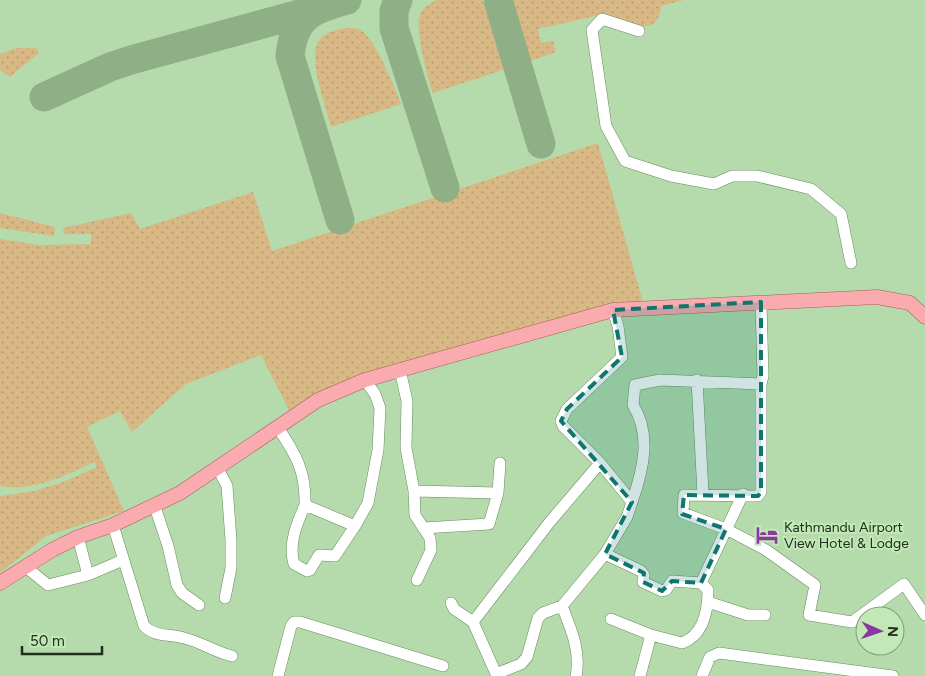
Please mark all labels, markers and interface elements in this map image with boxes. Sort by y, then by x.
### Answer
place label: Kathmandu Airport View Hotel & Lodge [784,519,909,552]
hotel icon: Kathmandu Airport View Hotel & Lodge [754,522,780,548]
north arrow [855,606,905,656]
scale bar [22,624,102,656]
text: N [884,626,901,637]
text: 50 m [30,632,65,650]

